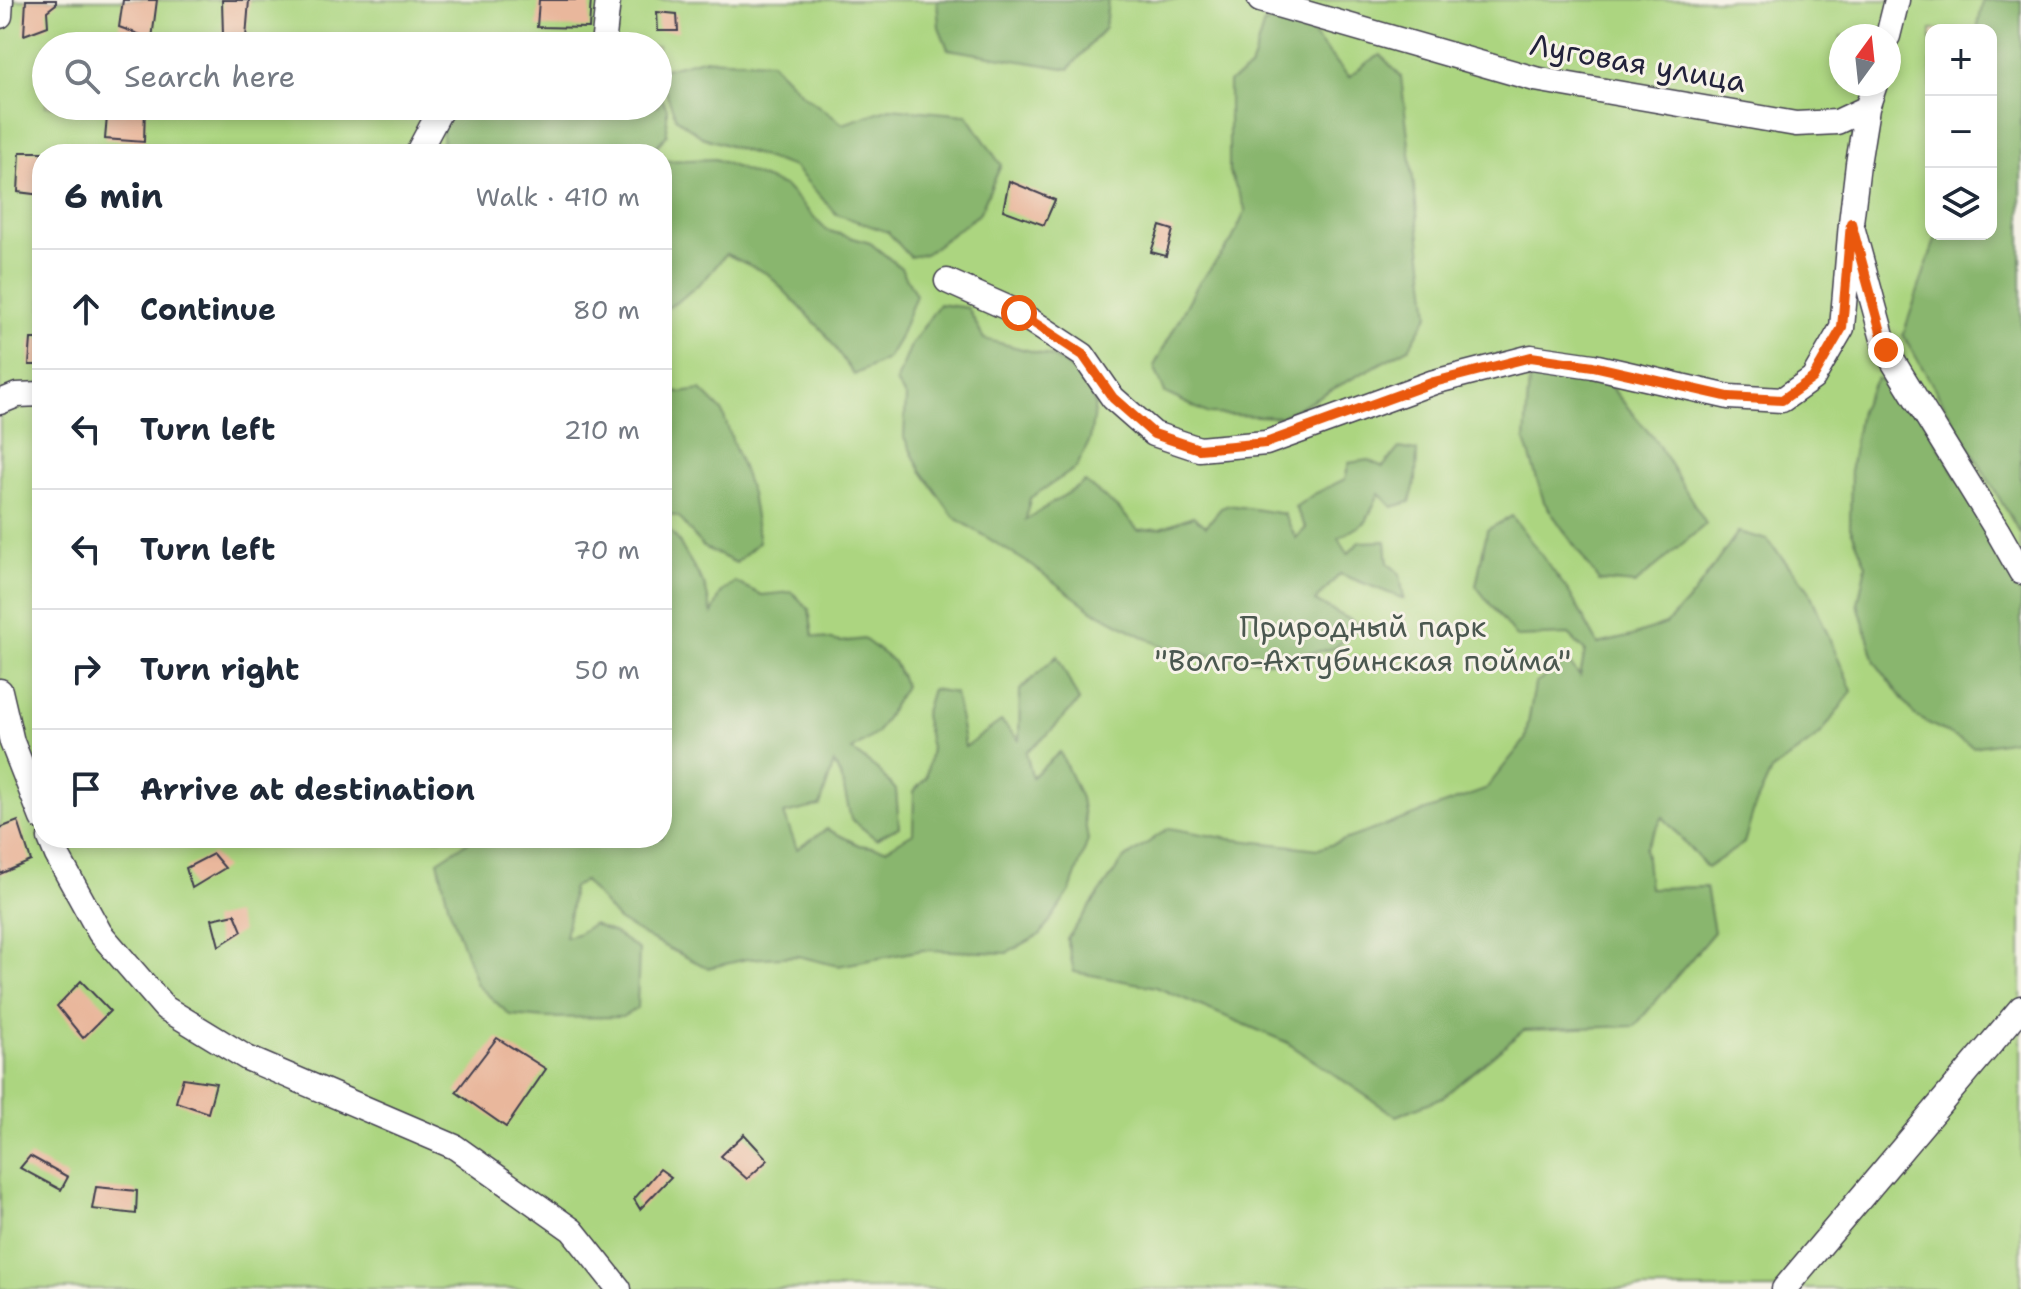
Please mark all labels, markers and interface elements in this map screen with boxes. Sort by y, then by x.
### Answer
street label: Луговая улица [1527,24,1749,102]
north arrow [1829,24,1901,96]
map controls [1925,24,1997,240]
button: + [1925,24,1997,96]
search box [32,32,672,120]
icon: search [60,54,104,98]
text: Search here [124,56,295,97]
button: − [1925,96,1997,168]
button: layers [1925,168,1997,240]
text: 6 min [64,173,163,219]
text: Walk · 410 m [476,179,640,214]
icon: ahead [64,287,108,331]
text: Continue [140,289,276,330]
text: 80 m [573,292,640,327]
route start [1001,295,1037,331]
route end [1868,332,1904,368]
icon: left [64,407,108,451]
text: Turn left [140,409,275,450]
text: 210 m [563,412,640,447]
icon: left [64,527,108,571]
text: Turn left [140,529,275,570]
text: 70 m [573,532,640,567]
park label: Природный парк "Волго-Ахтубинская пойма" [1155,606,1571,681]
icon: right [64,647,108,691]
text: Turn right [140,649,299,690]
text: 50 m [575,652,640,687]
icon: arrive [64,767,108,811]
text: Arrive at destination [140,769,475,810]

